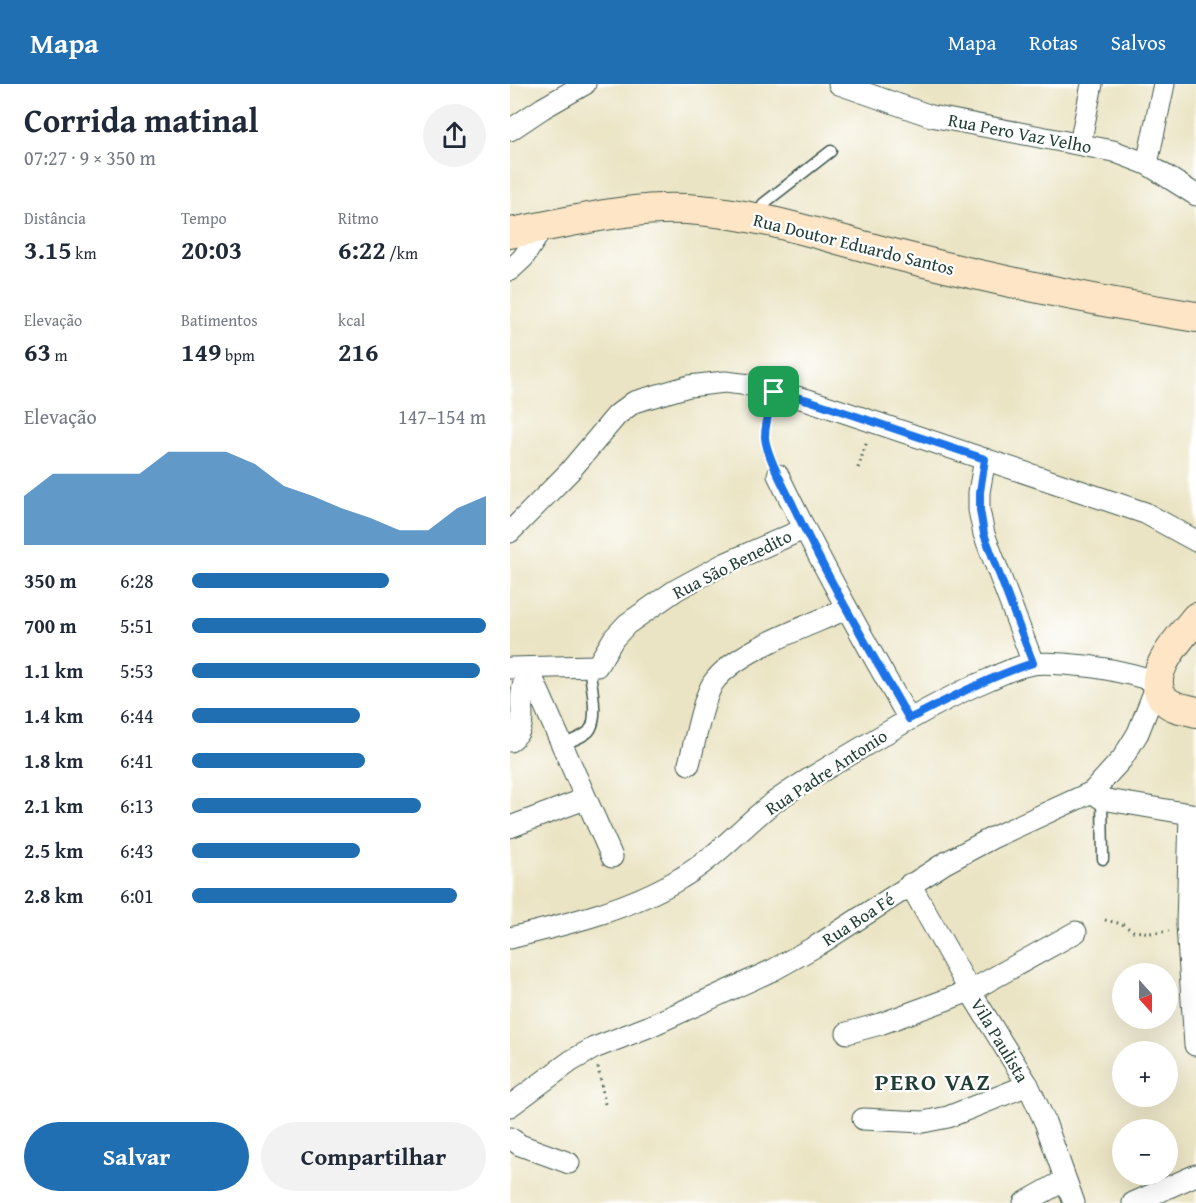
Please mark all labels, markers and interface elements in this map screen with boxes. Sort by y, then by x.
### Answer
text: Mapa [30,22,99,63]
text: Mapa [948,27,996,58]
text: Rotas [1029,27,1078,58]
text: Salvos [1111,27,1166,58]
text: Corrida matinal [24,96,258,144]
button: share [423,104,486,167]
street label: Rua Pero Vaz Velho [946,106,1094,160]
text: 07:27 · 9 × 350 m [24,143,156,172]
text: Distância [24,206,86,230]
text: Tempo [181,206,227,230]
text: Ritmo [338,206,379,230]
street label: Rua Doutor Eduardo Santos [751,206,957,282]
text: 3.15 [24,230,72,269]
text: 20:03 [181,230,242,269]
text: 6:22 [338,230,386,269]
text: km [72,241,96,265]
text: /km [386,241,418,265]
text: Elevação [24,308,82,332]
text: Batimentos [181,308,258,332]
text: kcal [338,308,365,332]
text: 63 [24,332,51,371]
text: 149 [181,332,221,371]
text: 216 [338,332,378,371]
text: m [51,343,68,367]
text: bpm [221,343,255,367]
pin [748,366,799,417]
icon: arrive [757,375,790,408]
text: Elevação [24,402,97,431]
text: 147–154 m [398,402,486,431]
street label: Rua São Benedito [668,522,796,606]
text: 350 m [24,566,77,595]
text: 6:28 [120,566,154,595]
text: 700 m [24,611,77,640]
text: 5:51 [120,611,154,640]
text: 1.1 km [24,656,83,685]
text: 5:53 [120,656,154,685]
text: 1.4 km [24,701,83,730]
text: 6:44 [120,701,154,730]
street label: Rua Padre Antonio [760,722,892,822]
text: 1.8 km [24,746,83,775]
text: 6:41 [120,746,154,775]
text: 2.1 km [24,791,83,820]
text: 6:13 [120,791,154,820]
text: 2.5 km [24,836,83,865]
text: 6:43 [120,836,154,865]
text: 2.8 km [24,881,83,910]
text: 6:01 [120,881,154,910]
street label: Rua Boa Fé [816,885,900,953]
north arrow [1112,963,1178,1029]
map controls [1112,963,1178,1185]
street label: Vila Paulista [964,993,1036,1088]
button: + [1112,1041,1178,1107]
district label: PERO VAZ [875,1064,991,1099]
button: − [1112,1119,1178,1185]
button: Salvar [24,1122,249,1191]
button: Compartilhar [261,1122,486,1191]

